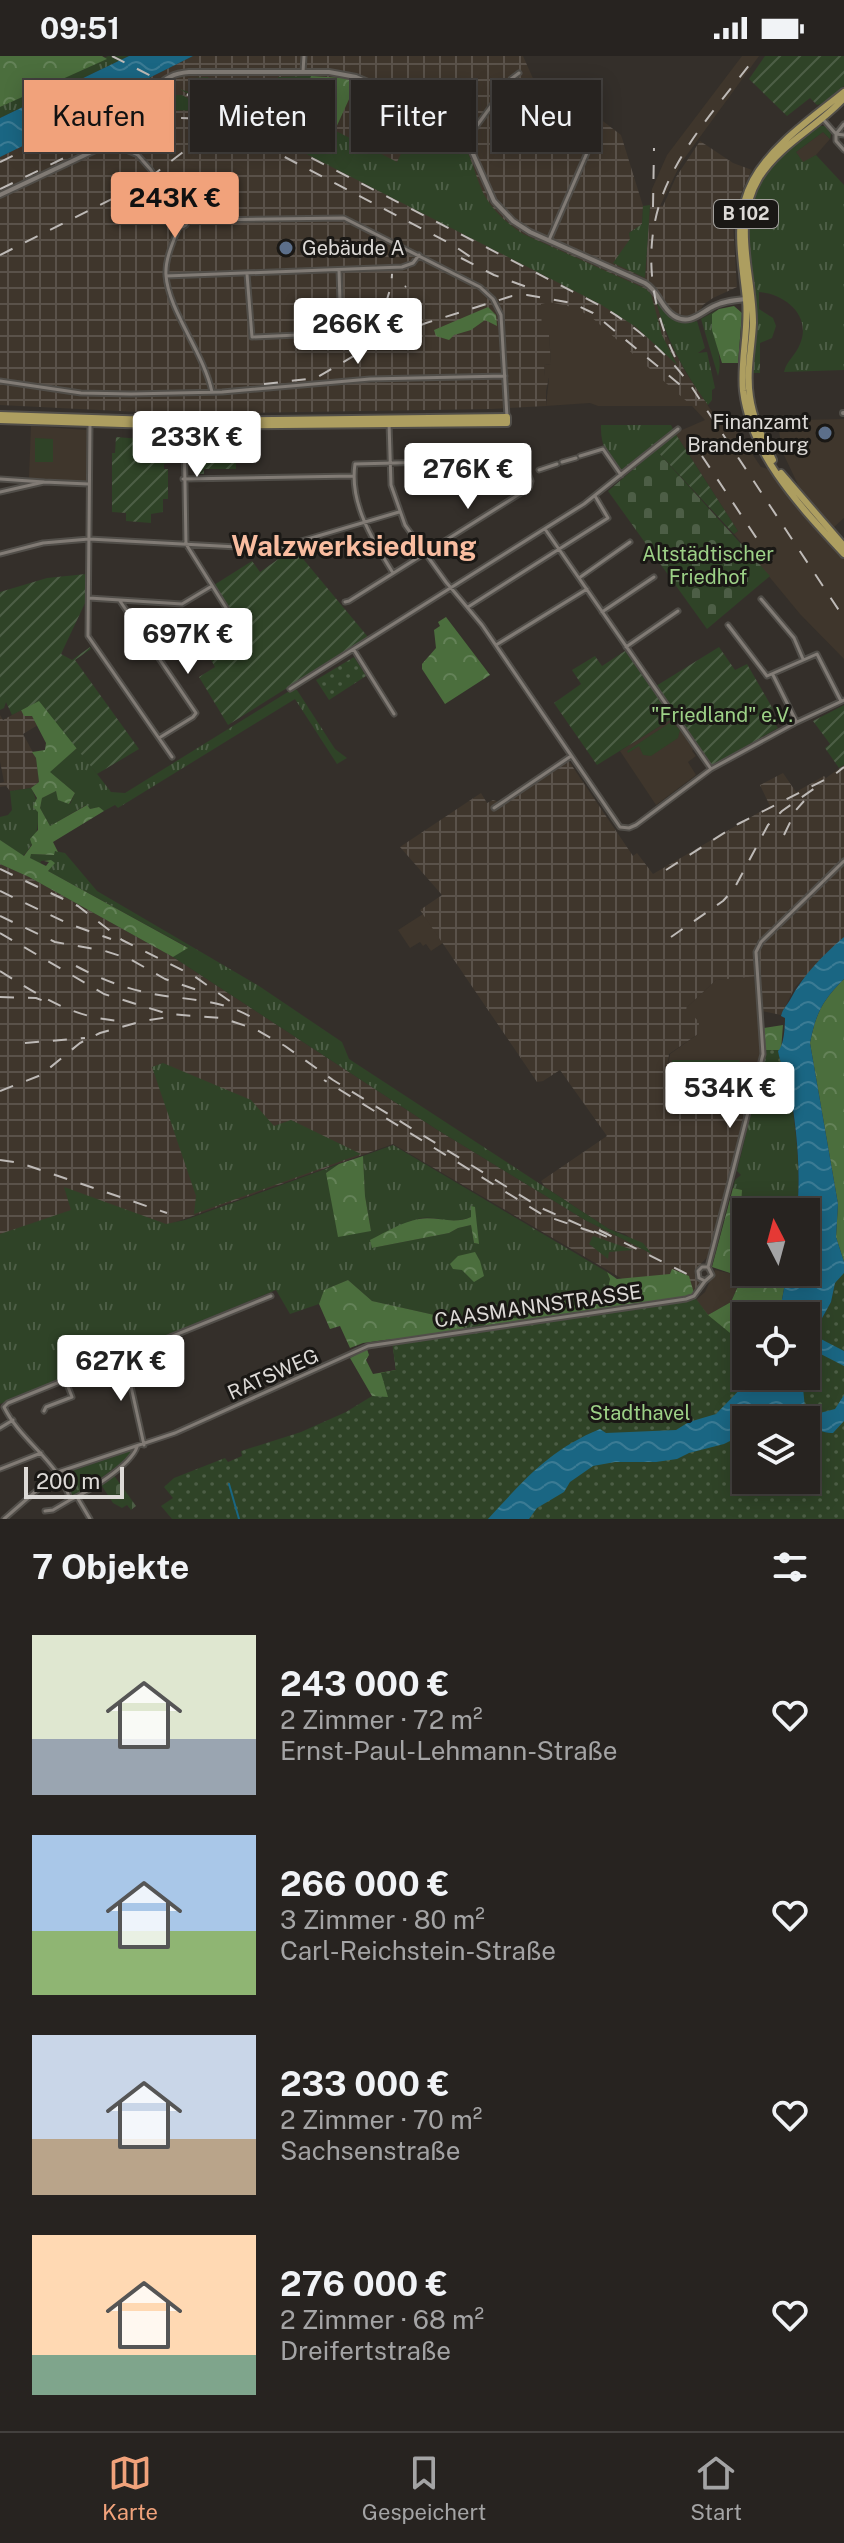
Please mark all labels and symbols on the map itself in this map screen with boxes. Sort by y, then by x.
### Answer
pin: 243K € [110,172,240,240]
road number: B 102 [714,200,778,228]
place label: Gebäude A [302,236,405,260]
marker: Gebäude A [277,239,295,257]
pin: 266K € [293,298,423,366]
place label: Finanzamt Brandenburg [687,410,809,457]
pin: 233K € [132,411,262,479]
marker: Finanzamt Brandenburg [816,424,834,442]
pin: 276K € [403,443,533,511]
district label: Walzwerksiedlung [231,529,477,562]
park label: Altstädtischer Friedhof [642,542,774,589]
pin: 697K € [123,608,253,676]
park label: "Friedland" e.V. [651,703,793,727]
pin: 534K € [665,1062,795,1130]
north arrow [732,1198,820,1286]
street label: CAASMANNSTRASSE [433,1280,643,1332]
pin: 627K € [56,1335,186,1403]
street label: RATSWEG [224,1343,322,1405]
park label: Stadthavel [590,1401,691,1425]
scale bar [24,1463,124,1499]

